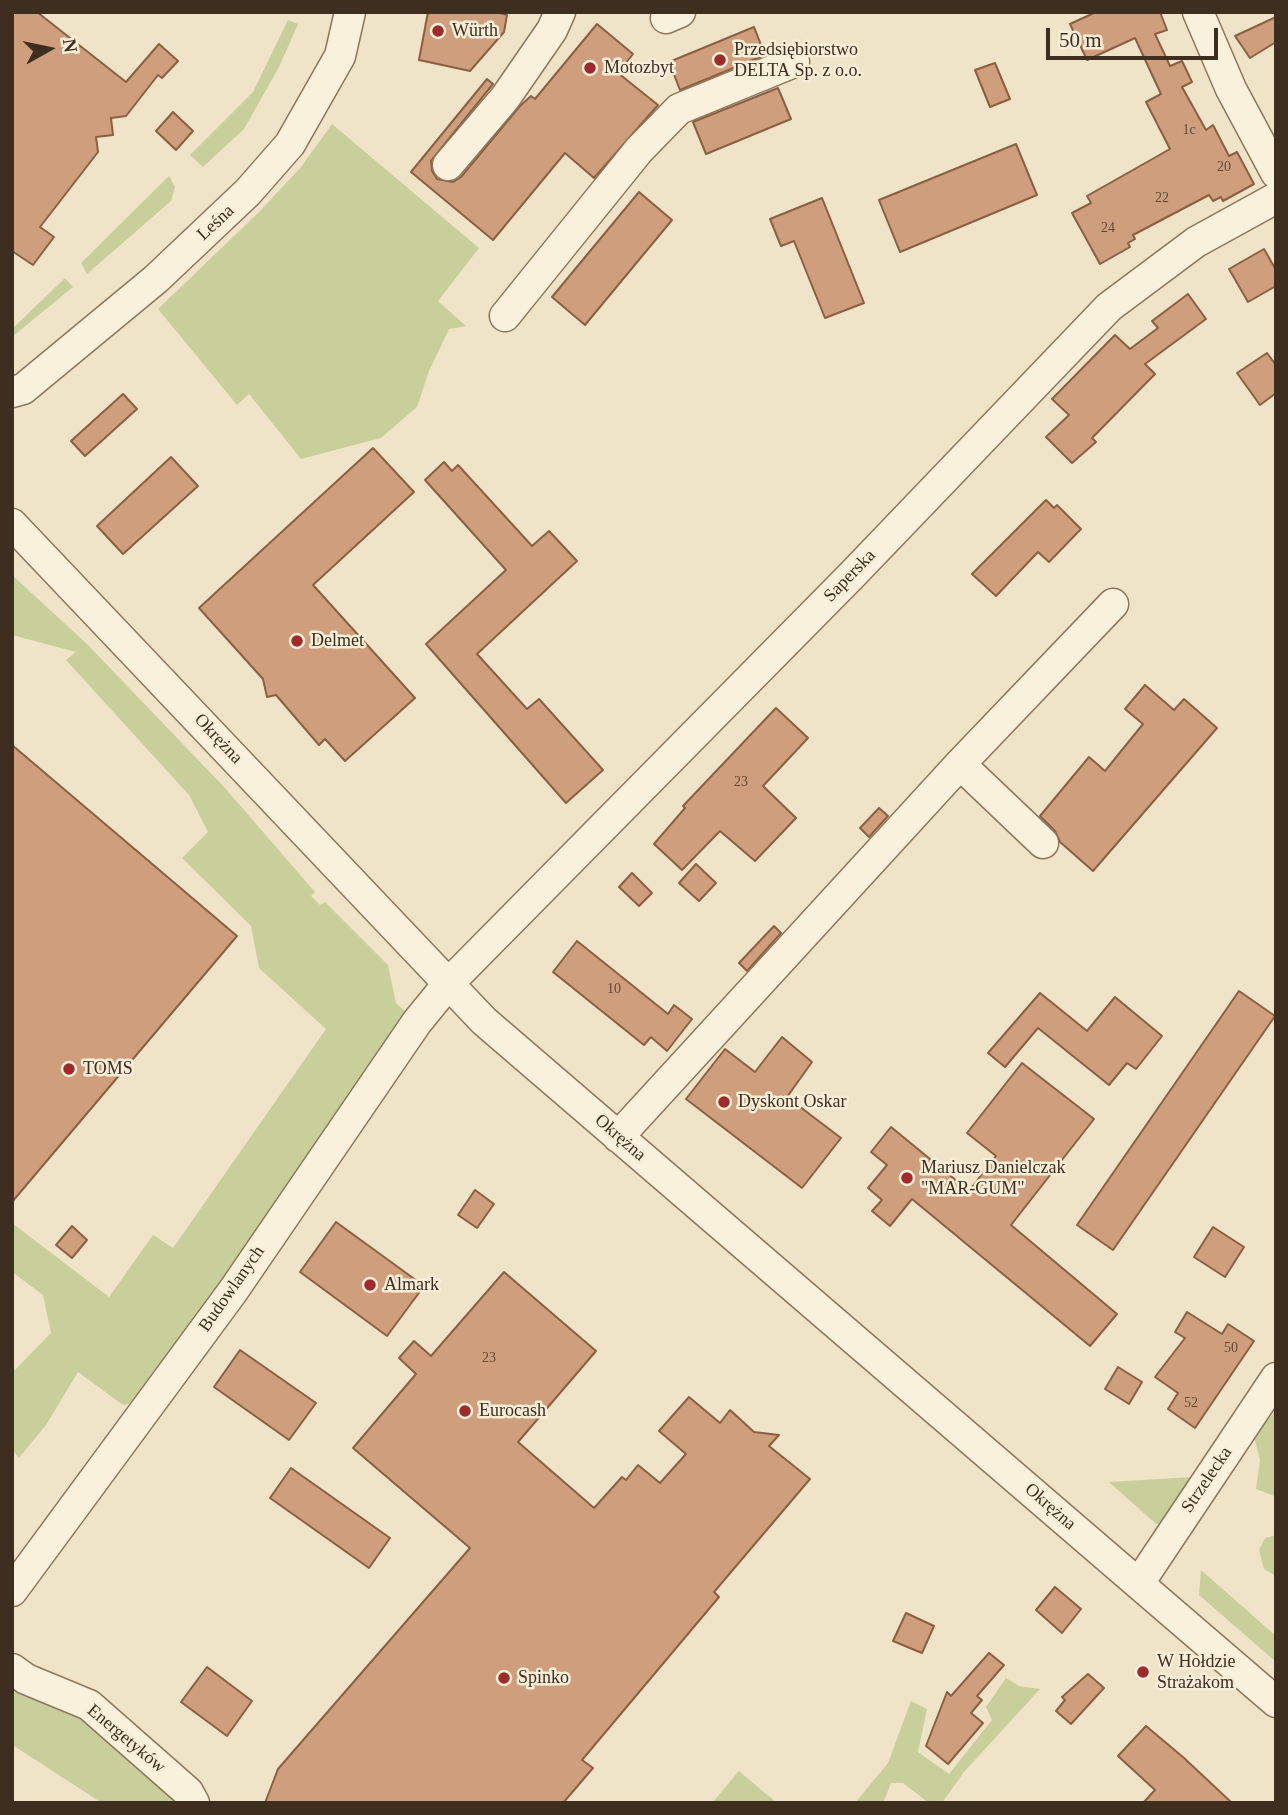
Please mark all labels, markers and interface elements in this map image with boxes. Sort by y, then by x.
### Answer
north arrow [14,14,84,84]
scale bar [1050,14,1222,58]
place label: Würth [452,20,498,42]
marker: Würth [430,23,446,39]
text: 50 m [1059,28,1102,52]
text: N [59,37,82,54]
place label: Przedsiębiorstwo DELTA Sp. z o.o. [734,39,862,82]
marker: Przedsiębiorstwo DELTA Sp. z o.o. [712,52,728,68]
place label: Motozbyt [604,57,674,79]
marker: Motozbyt [582,60,598,76]
house number: 1c [1182,122,1196,138]
house number: 20 [1217,159,1231,175]
house number: 22 [1155,190,1169,206]
street label: Leśna [193,200,239,246]
house number: 24 [1101,220,1115,236]
street label: Saperska [820,545,880,607]
place label: Delmet [311,630,364,652]
marker: Delmet [289,633,305,649]
street label: Okrężna [189,709,247,769]
house number: 23 [734,774,748,790]
house number: 10 [607,981,621,997]
place label: TOMS [83,1058,133,1080]
marker: TOMS [61,1061,77,1077]
place label: Dyskont Oskar [738,1091,846,1113]
marker: Dyskont Oskar [716,1094,732,1110]
street label: Okrężna [590,1110,650,1166]
place label: Mariusz Danielczak "MAR-GUM" [921,1157,1065,1200]
marker: Mariusz Danielczak "MAR-GUM" [899,1170,915,1186]
street label: Budowlanych [194,1242,270,1336]
place label: Almark [384,1274,439,1296]
marker: Almark [362,1277,378,1293]
house number: 50 [1224,1340,1238,1356]
house number: 23 [482,1350,496,1366]
house number: 52 [1184,1395,1198,1411]
place label: Eurocash [479,1400,546,1422]
marker: Eurocash [457,1403,473,1419]
street label: Strzelecka [1177,1443,1237,1517]
street label: Okrężna [1020,1479,1080,1535]
place label: W Hołdzie Strażakom [1157,1651,1235,1694]
marker: W Hołdzie Strażakom [1135,1664,1151,1680]
place label: Spinko [518,1667,569,1689]
marker: Spinko [496,1670,512,1686]
street label: Energetyków [82,1700,170,1778]

